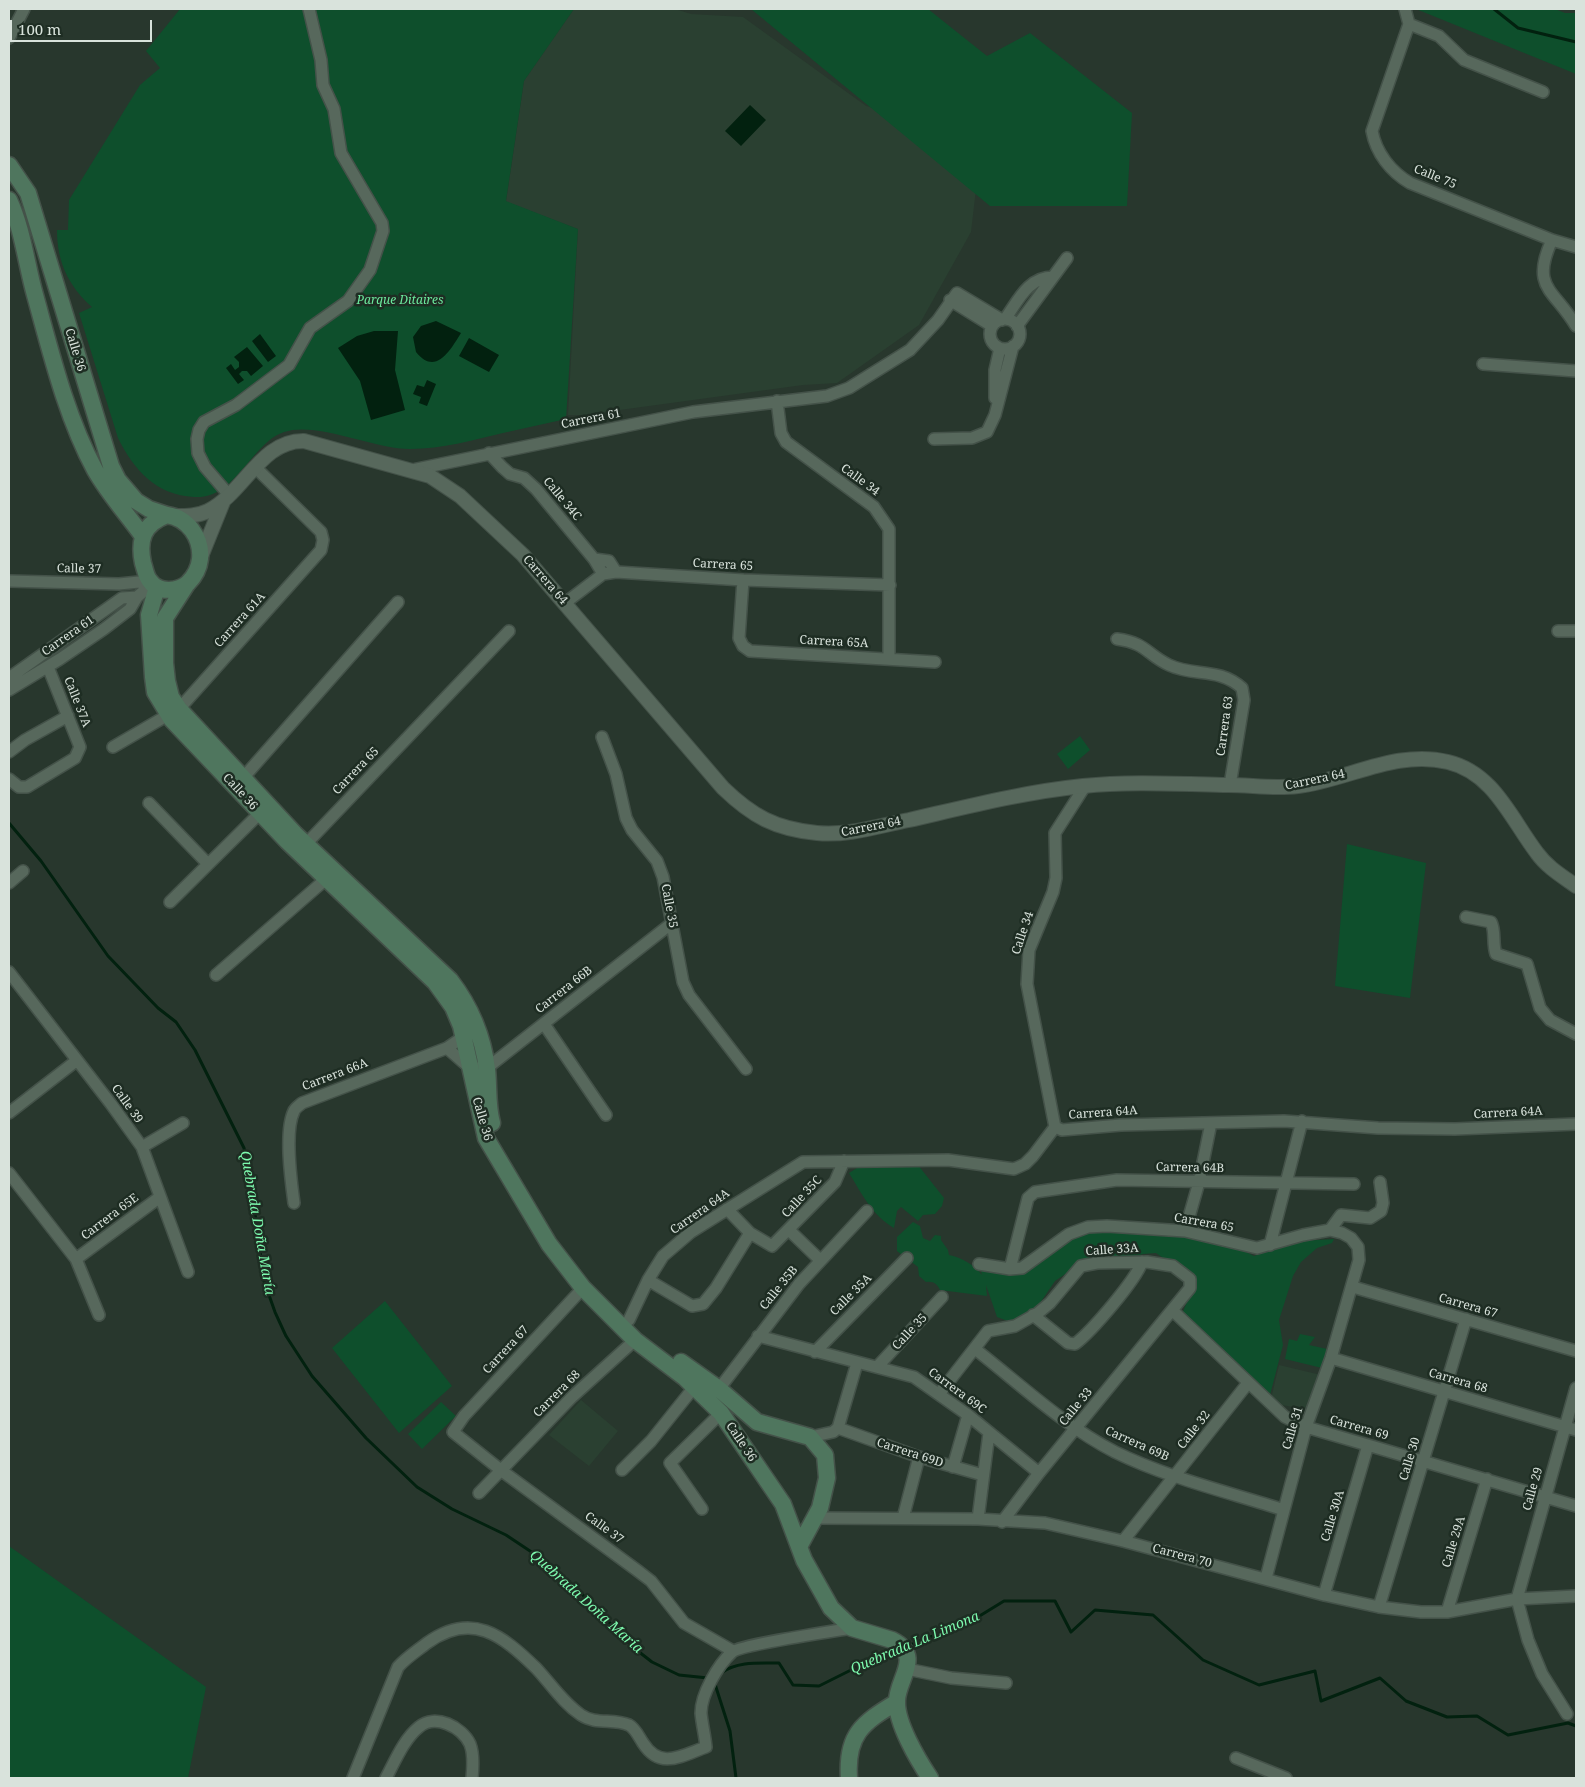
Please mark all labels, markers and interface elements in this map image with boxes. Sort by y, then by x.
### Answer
scale bar [12,10,155,42]
text: 100 m [18,19,61,39]
street label: Calle 75 [1412,162,1458,192]
park label: Parque Ditaires [357,294,443,308]
street label: Calle 36 [62,327,88,373]
street label: Carrera 61 [560,406,622,432]
street label: Calle 34 [838,461,882,499]
street label: Calle 34C [540,474,584,524]
street label: Carrera 64 [520,552,570,608]
street label: Carrera 65 [692,556,754,574]
street label: Calle 37 [57,561,101,577]
street label: Carrera 61A [212,590,268,650]
street label: Carrera 61 [39,613,97,659]
street label: Carrera 65A [799,633,869,651]
street label: Calle 37A [60,675,94,729]
street label: Carrera 63 [1214,695,1236,757]
street label: Carrera 65 [330,744,382,798]
street label: Carrera 64 [1284,767,1346,793]
street label: Calle 36 [220,771,260,813]
street label: Carrera 64 [840,814,902,840]
street label: Calle 35 [658,883,680,929]
street label: Calle 34 [1009,910,1037,956]
street label: Carrera 66B [533,963,595,1017]
street label: Carrera 66A [300,1056,370,1094]
street label: Calle 39 [108,1082,146,1126]
street label: Calle 36 [469,1096,495,1142]
street label: Carrera 64A [1068,1103,1138,1123]
street label: Carrera 64A [1473,1104,1543,1122]
water label: Quebrada Doña María [236,1150,278,1296]
street label: Carrera 64B [1156,1160,1224,1176]
street label: Calle 35C [779,1173,825,1221]
street label: Carrera 64A [668,1186,732,1238]
street label: Carrera 65E [79,1191,141,1243]
street label: Carrera 65 [1173,1211,1235,1235]
street label: Calle 33A [1085,1241,1139,1259]
street label: Calle 35B [757,1263,801,1313]
street label: Calle 35A [827,1271,875,1319]
street label: Carrera 67 [1437,1291,1499,1321]
street label: Calle 35 [890,1311,930,1353]
street label: Carrera 67 [480,1323,532,1377]
street label: Carrera 69C [925,1365,989,1417]
street label: Carrera 68 [1427,1366,1489,1396]
street label: Carrera 68 [531,1368,583,1420]
street label: Calle 33 [1056,1385,1096,1429]
street label: Calle 31 [1280,1405,1306,1451]
street label: Calle 32 [1175,1408,1213,1452]
street label: Carrera 69 [1328,1413,1390,1443]
street label: Calle 36 [723,1420,759,1464]
street label: Carrera 69B [1103,1424,1171,1464]
street label: Carrera 69D [875,1435,945,1471]
street label: Calle 30 [1397,1436,1423,1482]
street label: Calle 29 [1520,1466,1546,1512]
street label: Calle 30A [1318,1489,1348,1543]
street label: Calle 37 [582,1509,626,1547]
street label: Calle 29A [1439,1515,1469,1569]
street label: Carrera 70 [1151,1541,1213,1571]
water label: Quebrada Doña María [526,1547,646,1657]
water label: Quebrada La Limona [848,1608,982,1678]

